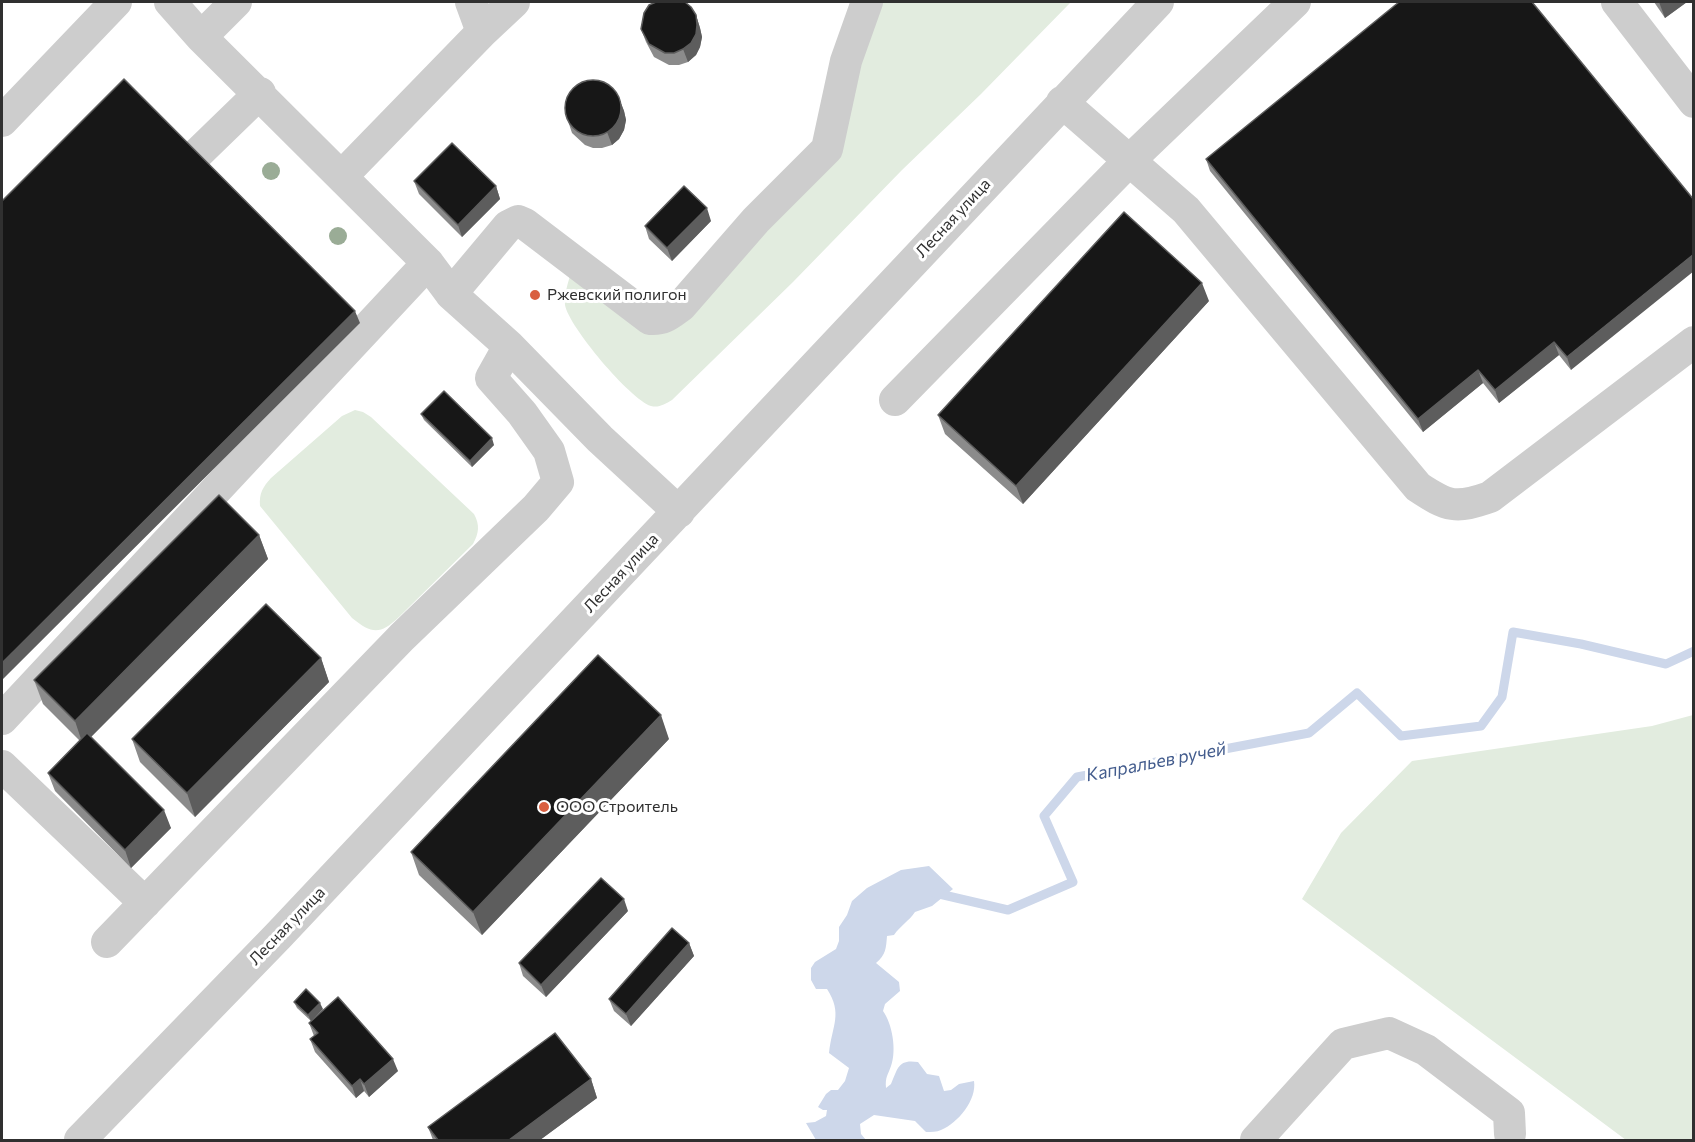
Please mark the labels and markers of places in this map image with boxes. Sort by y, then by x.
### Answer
place label: Ржевский полигон [547,285,687,305]
marker: Ржевский полигон [528,288,542,302]
place label: ООО Строитель [556,797,678,817]
marker: ООО Строитель [537,800,551,814]

